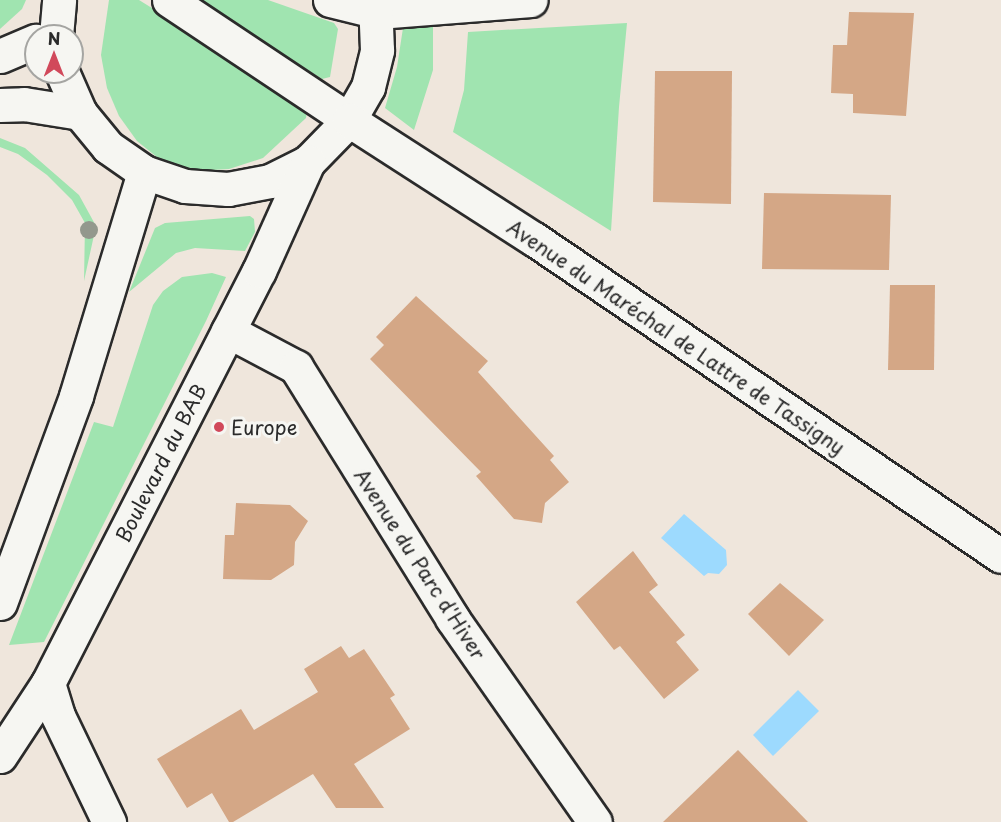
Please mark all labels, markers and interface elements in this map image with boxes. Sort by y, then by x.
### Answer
north arrow [24,24,84,84]
text: N [48,26,60,50]
street label: Avenue du Maréchal de Lattre de Tassigny [501,213,851,461]
street label: Boulevard du BAB [111,380,211,546]
place label: Europe [231,415,297,439]
marker: Europe [212,420,226,434]
street label: Avenue du Parc d'Hiver [349,464,491,664]

